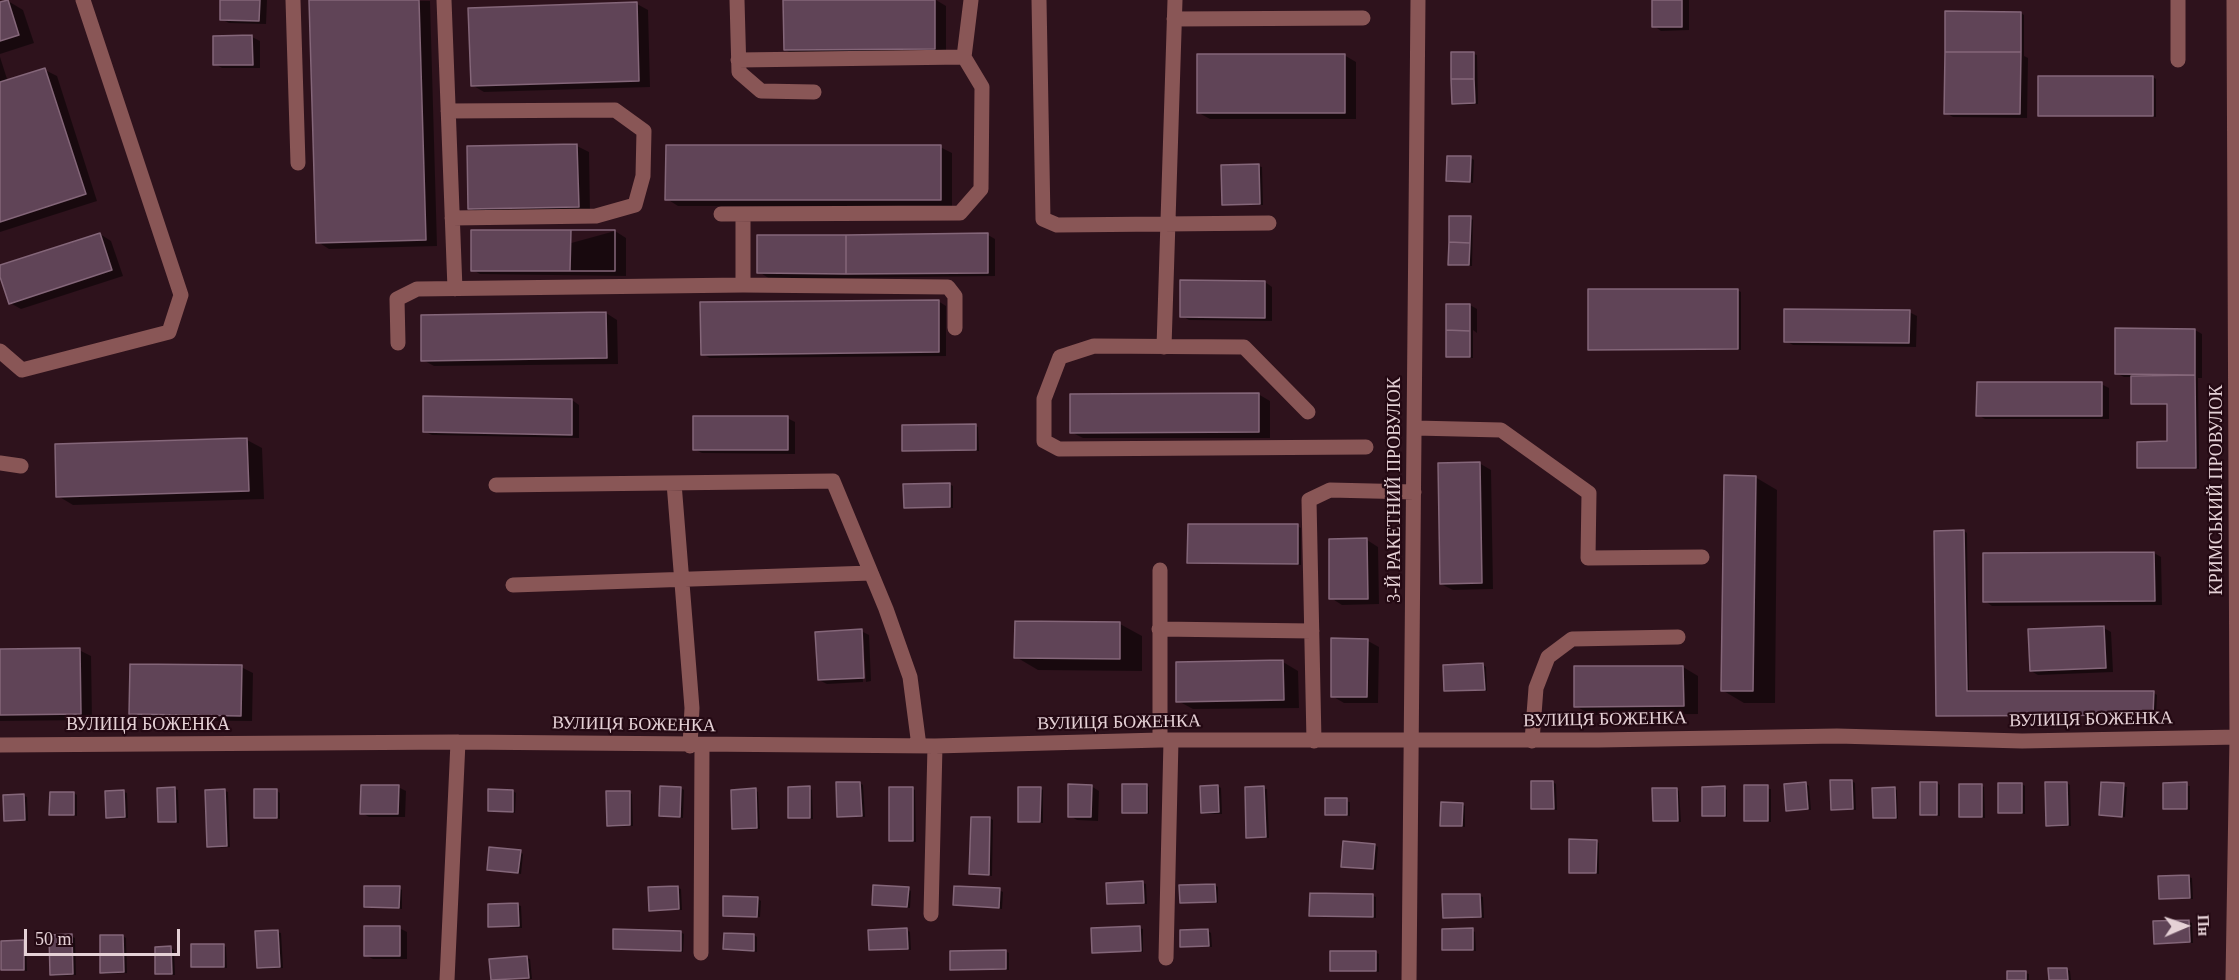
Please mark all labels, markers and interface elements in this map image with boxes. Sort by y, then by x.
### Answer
street label: 3-Й РАКЕТНИЙ ПРОВУЛОК [1384,377,1406,603]
street label: КРИМСЬКИЙ ПРОВУЛОК [2206,385,2228,595]
street label: ВУЛИЦЯ БОЖЕНКА [1523,708,1687,732]
street label: ВУЛИЦЯ БОЖЕНКА [2009,708,2173,732]
street label: ВУЛИЦЯ БОЖЕНКА [1037,711,1201,735]
street label: ВУЛИЦЯ БОЖЕНКА [552,713,716,737]
street label: ВУЛИЦЯ БОЖЕНКА [66,714,230,736]
north arrow [2155,896,2215,956]
text: Пн [2195,914,2212,936]
scale bar [27,917,183,955]
text: 50 m [35,929,72,949]

